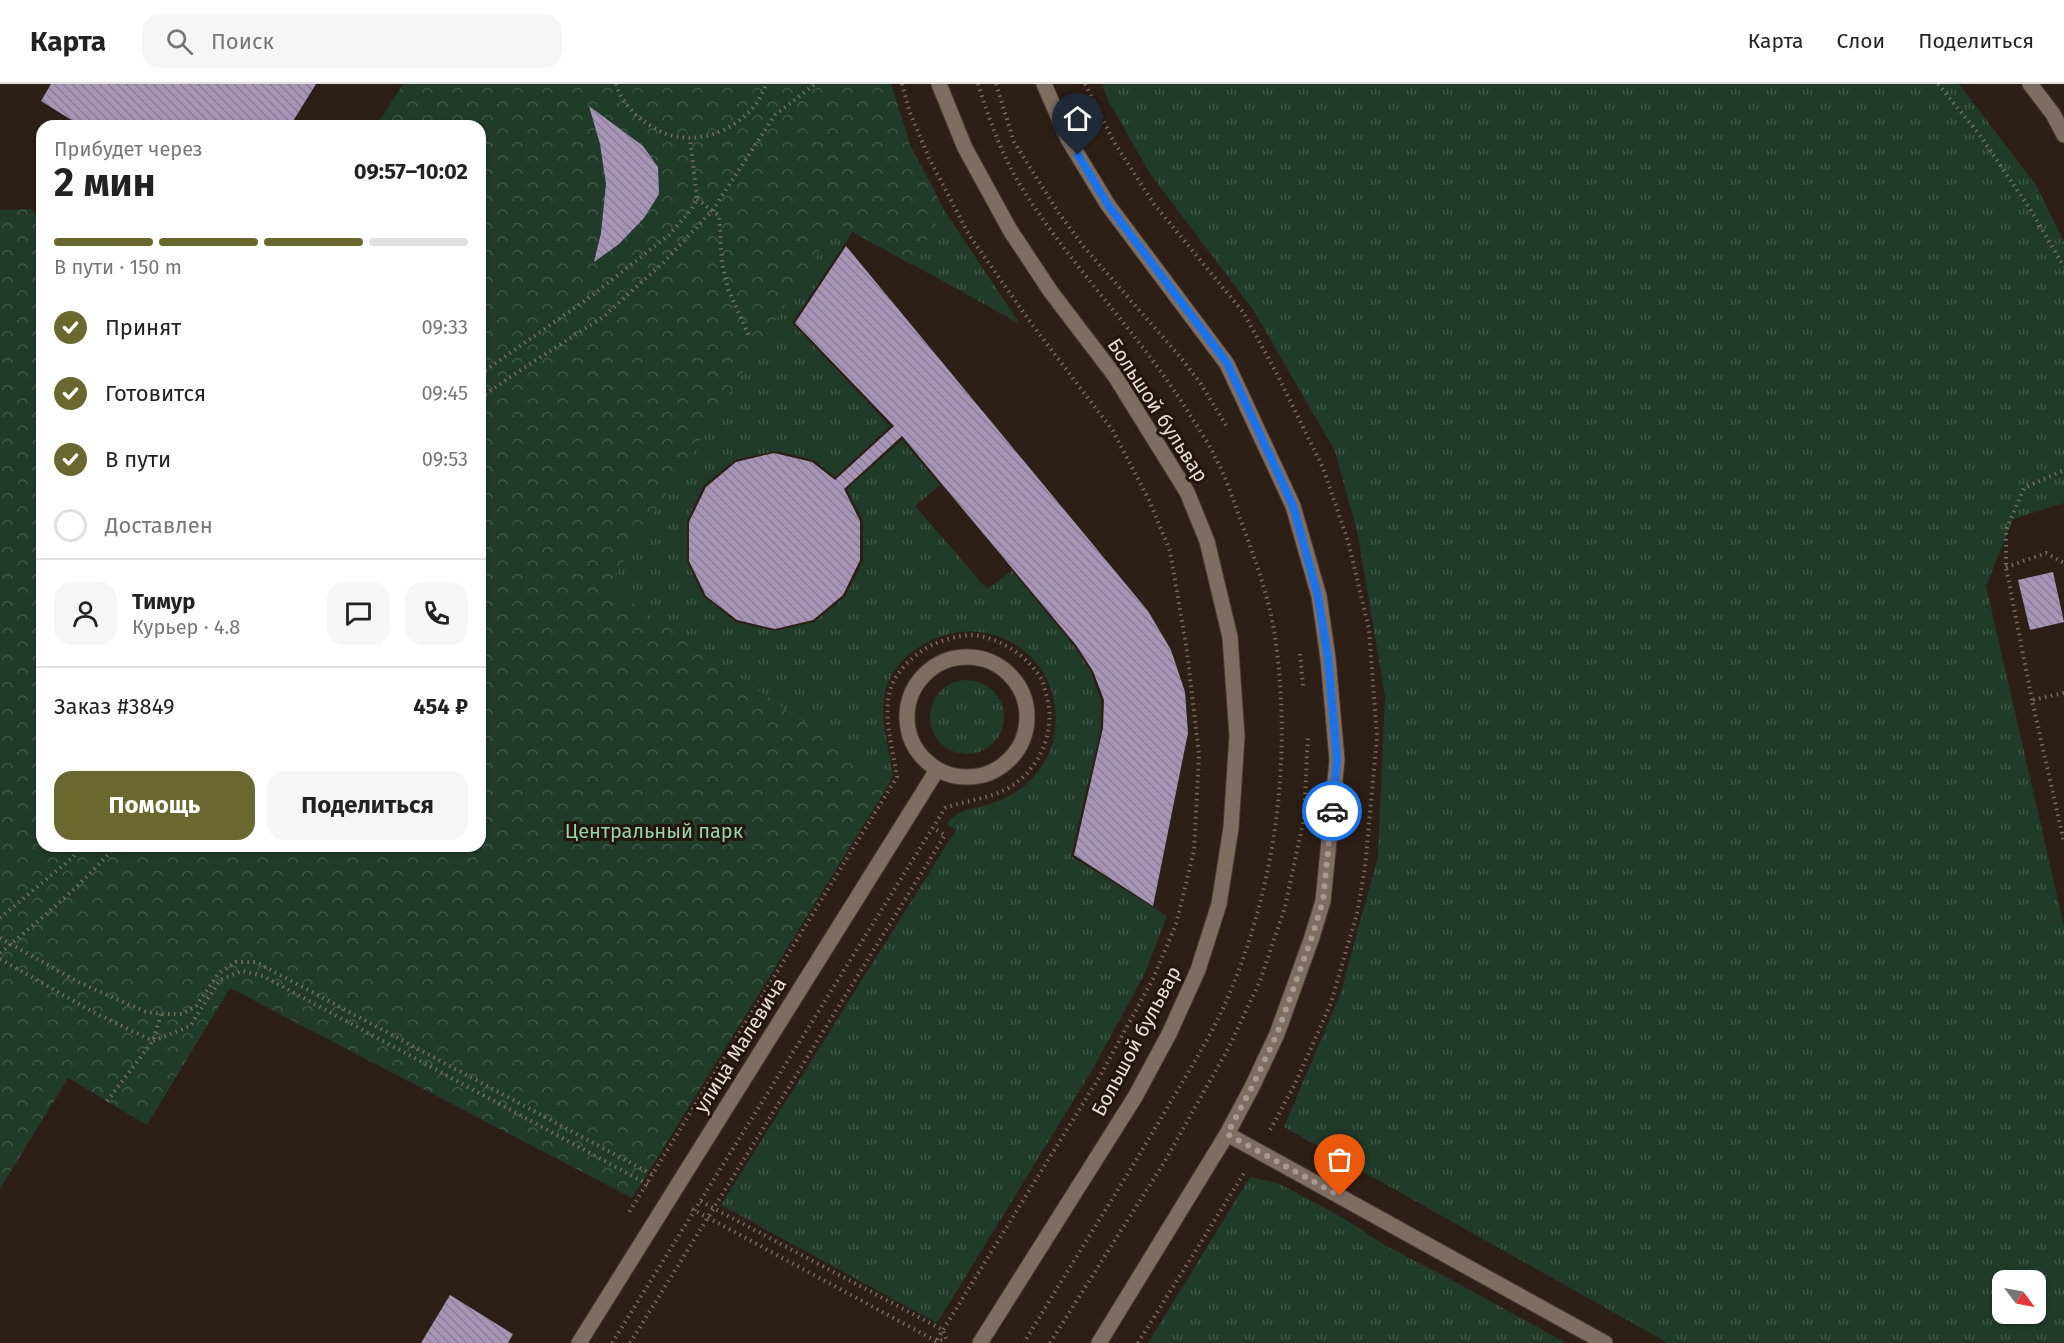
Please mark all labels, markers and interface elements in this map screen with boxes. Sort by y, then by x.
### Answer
search box [142,14,562,68]
text: Карта [30,25,106,58]
icon: search [163,25,196,58]
text: Поиск [211,28,274,55]
text: Карта [1748,28,1804,54]
text: Слои [1837,28,1885,54]
text: Поделиться [1918,28,2034,54]
pin [1052,93,1103,155]
icon: home [1061,102,1094,135]
text: Прибудет через [54,137,203,161]
text: 09:57–10:02 [354,158,468,185]
text: 2 мин [54,160,156,206]
text: В пути · 150 m [54,255,182,279]
icon: check [54,311,87,344]
text: Принят [105,314,181,341]
text: 09:33 [422,315,468,339]
street label: Большой бульвар [1103,334,1213,486]
icon: check [54,377,87,410]
text: Готовится [105,380,206,407]
text: 09:45 [421,381,468,405]
icon: check [54,443,87,476]
text: В пути [105,446,171,473]
text: 09:53 [422,447,468,471]
text: Доставлен [105,512,213,539]
button: person [54,582,117,645]
button: chat [327,582,390,645]
button: phone [405,582,468,645]
text: Тимур [132,588,195,615]
text: Курьер · 4.8 [132,615,240,639]
text: Заказ #3849 [54,693,174,720]
text: 454 ₽ [413,693,468,720]
button: Помощь [54,771,255,840]
button: Поделиться [267,771,468,840]
courier [1302,781,1362,841]
icon: car [1316,795,1349,828]
park label: Центральный парк [565,819,744,843]
street label: Большой бульвар [1086,962,1186,1120]
street label: улица Малевича [689,973,791,1117]
pin [1314,1134,1365,1196]
icon: bag [1323,1143,1356,1176]
north arrow [1992,1270,2046,1324]
map controls [1992,1270,2046,1324]

